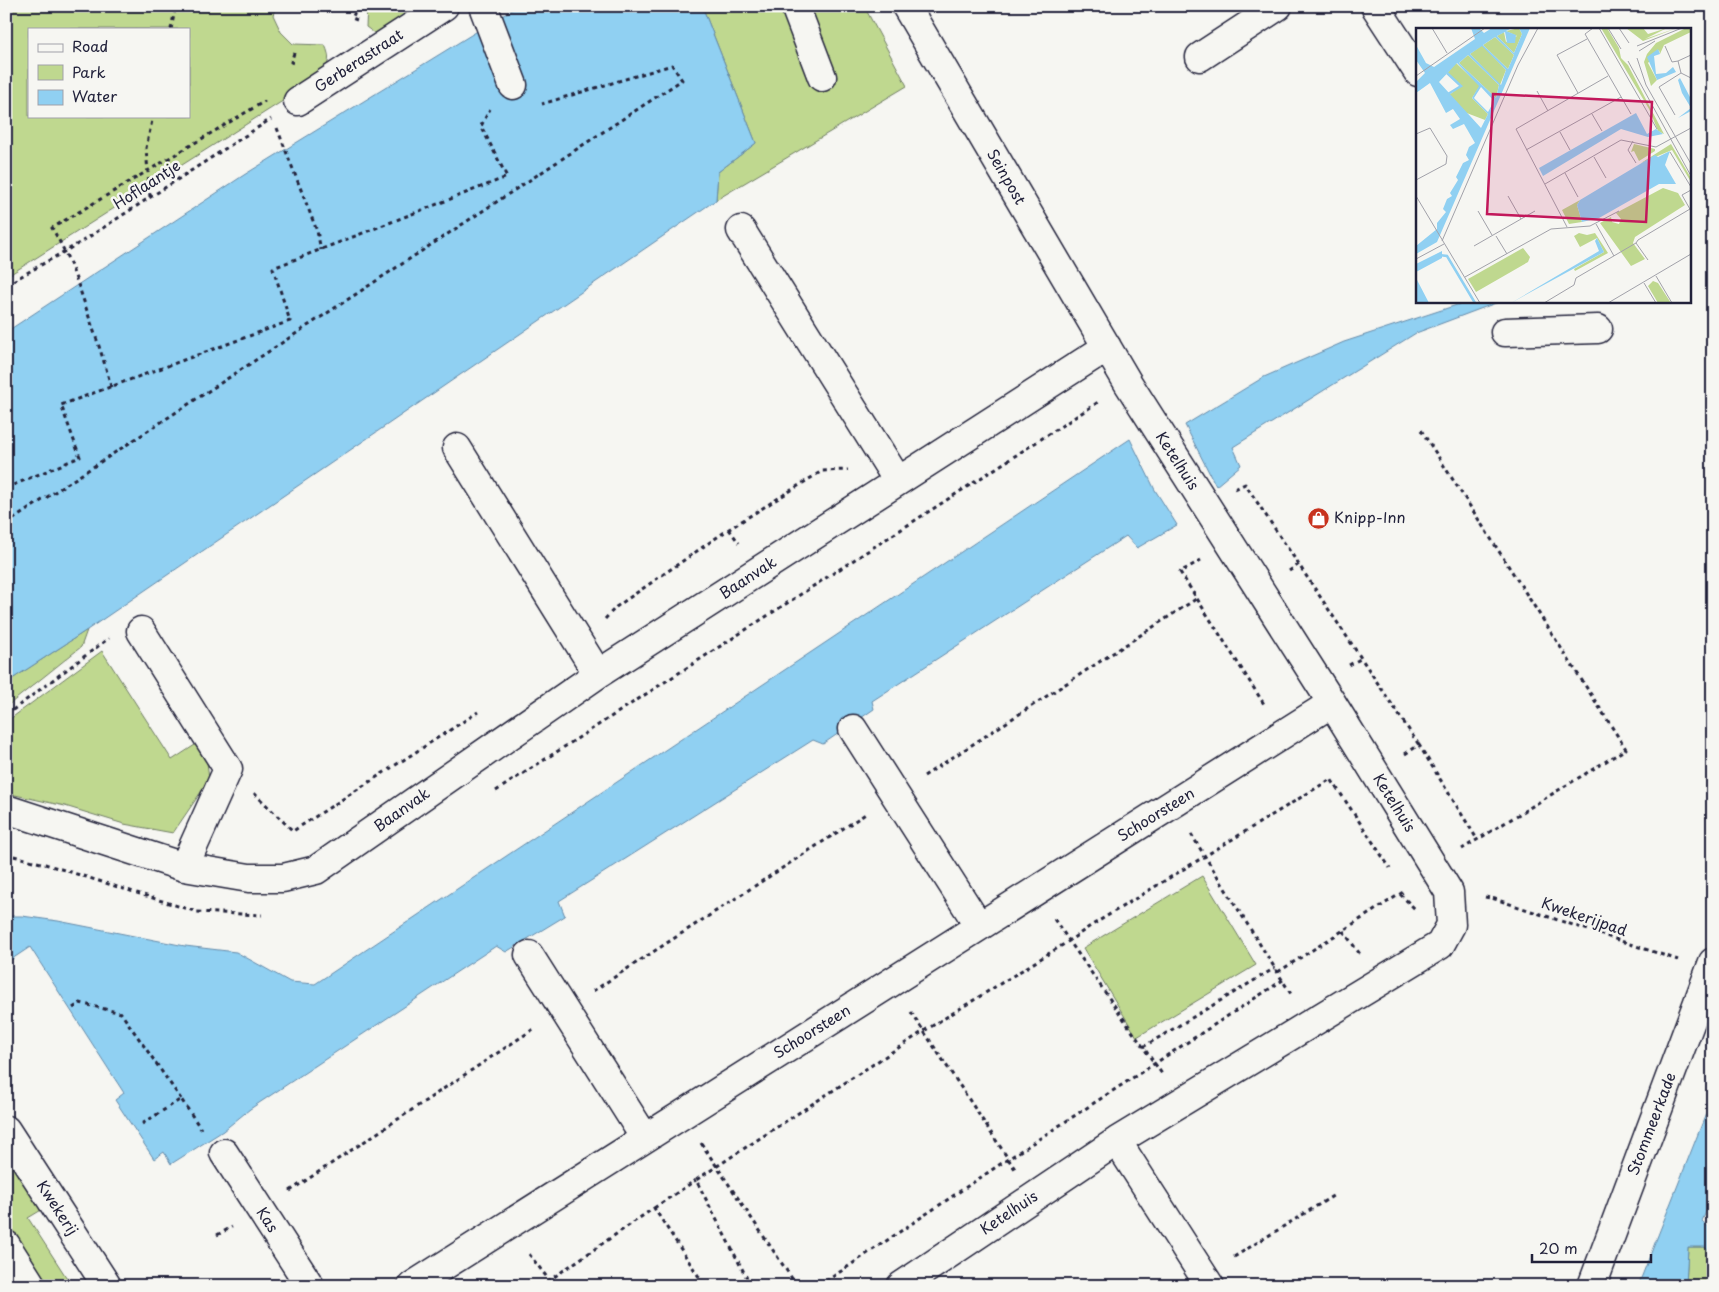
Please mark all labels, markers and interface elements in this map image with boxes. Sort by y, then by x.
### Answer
street label: Gerberastraat [309,22,407,97]
legend [28,28,190,118]
inset map [1416,28,1692,302]
text: Road [72,34,108,57]
text: Park [72,60,106,83]
text: Water [72,84,117,107]
street label: Seinpost [982,144,1032,208]
street label: Hoflaantje [108,153,185,214]
street label: Ketelhuis [1151,426,1206,494]
place label: Knipp-Inn [1334,505,1406,528]
shop icon: Knipp-Inn [1306,506,1330,530]
street label: Baanvak [714,550,780,604]
street label: Ketelhuis [1368,768,1422,836]
street label: Baanvak [368,781,434,837]
street label: Schoorsteen [1112,781,1198,847]
street label: Kwekerijpad [1539,890,1630,941]
street label: Schoorsteen [768,998,854,1064]
street label: Stommeerkade [1620,1069,1681,1178]
street label: Kwekerij [32,1175,85,1239]
street label: Ketelhuis [975,1184,1042,1240]
street label: Kas [252,1202,285,1237]
scale bar [1532,1232,1650,1264]
text: 20 m [1539,1236,1578,1259]

